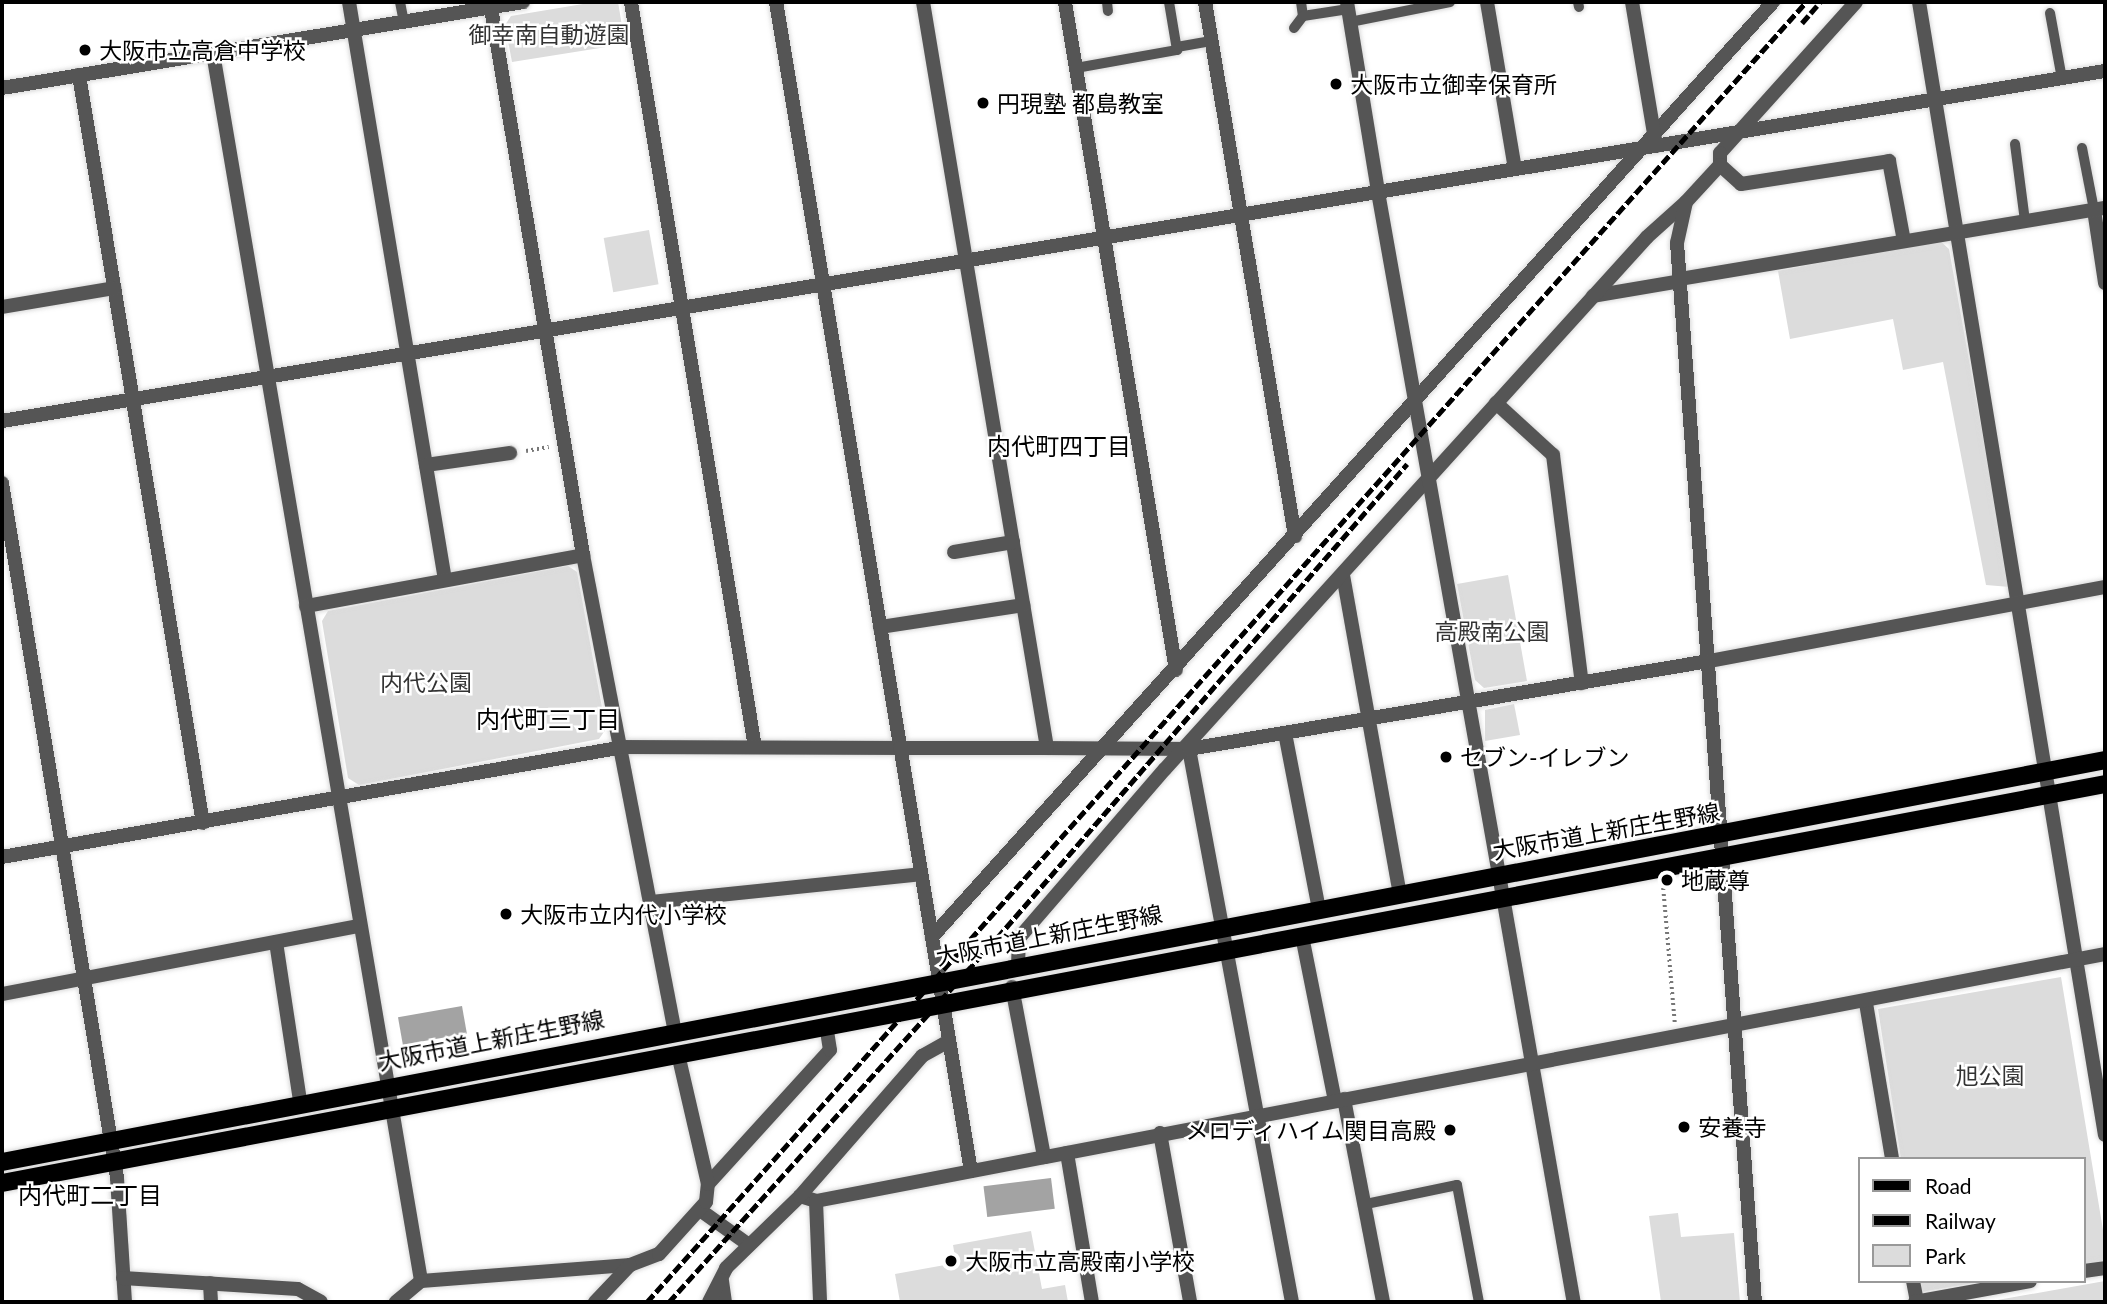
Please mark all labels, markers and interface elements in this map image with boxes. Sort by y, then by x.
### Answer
park label: 御幸南自動遊園 [469,20,629,48]
place label: 大阪市立高倉中学校 [99,36,306,64]
marker: 大阪市立高倉中学校 [77,42,93,58]
place label: 大阪市立御幸保育所 [1350,70,1557,98]
marker: 大阪市立御幸保育所 [1328,76,1344,92]
place label: 円現塾 都島教室 [997,89,1164,117]
marker: 円現塾 都島教室 [975,95,991,111]
district label: 内代町四丁目 [987,432,1131,460]
park label: 高殿南公園 [1435,617,1549,645]
park label: 内代公園 [380,668,472,696]
district label: 内代町三丁目 [476,705,620,733]
place label: セブン-イレブン [1460,743,1630,771]
marker: セブン-イレブン [1438,749,1454,765]
street label: 大阪市道上新庄生野線 [1490,797,1722,865]
place label: 地蔵尊 [1681,866,1750,894]
marker: 地蔵尊 [1659,872,1675,888]
place label: 大阪市立内代小学校 [520,900,727,928]
street label: 大阪市道上新庄生野線 [933,900,1165,970]
marker: 大阪市立内代小学校 [498,906,514,922]
street label: 大阪市道上新庄生野線 [375,1005,607,1075]
park label: 旭公園 [1956,1061,2024,1089]
place label: 安養寺 [1698,1113,1767,1141]
place label: メロディハイム関目高殿 [1183,1116,1436,1144]
marker: 安養寺 [1676,1119,1692,1135]
marker: メロディハイム関目高殿 [1442,1122,1458,1138]
legend [1858,1157,2086,1283]
text: Road [1925,1173,1972,1198]
district label: 内代町二丁目 [18,1181,162,1209]
text: Railway [1925,1208,1996,1233]
text: Park [1925,1243,1966,1268]
place label: 大阪市立高殿南小学校 [965,1247,1195,1275]
marker: 大阪市立高殿南小学校 [943,1253,959,1269]

